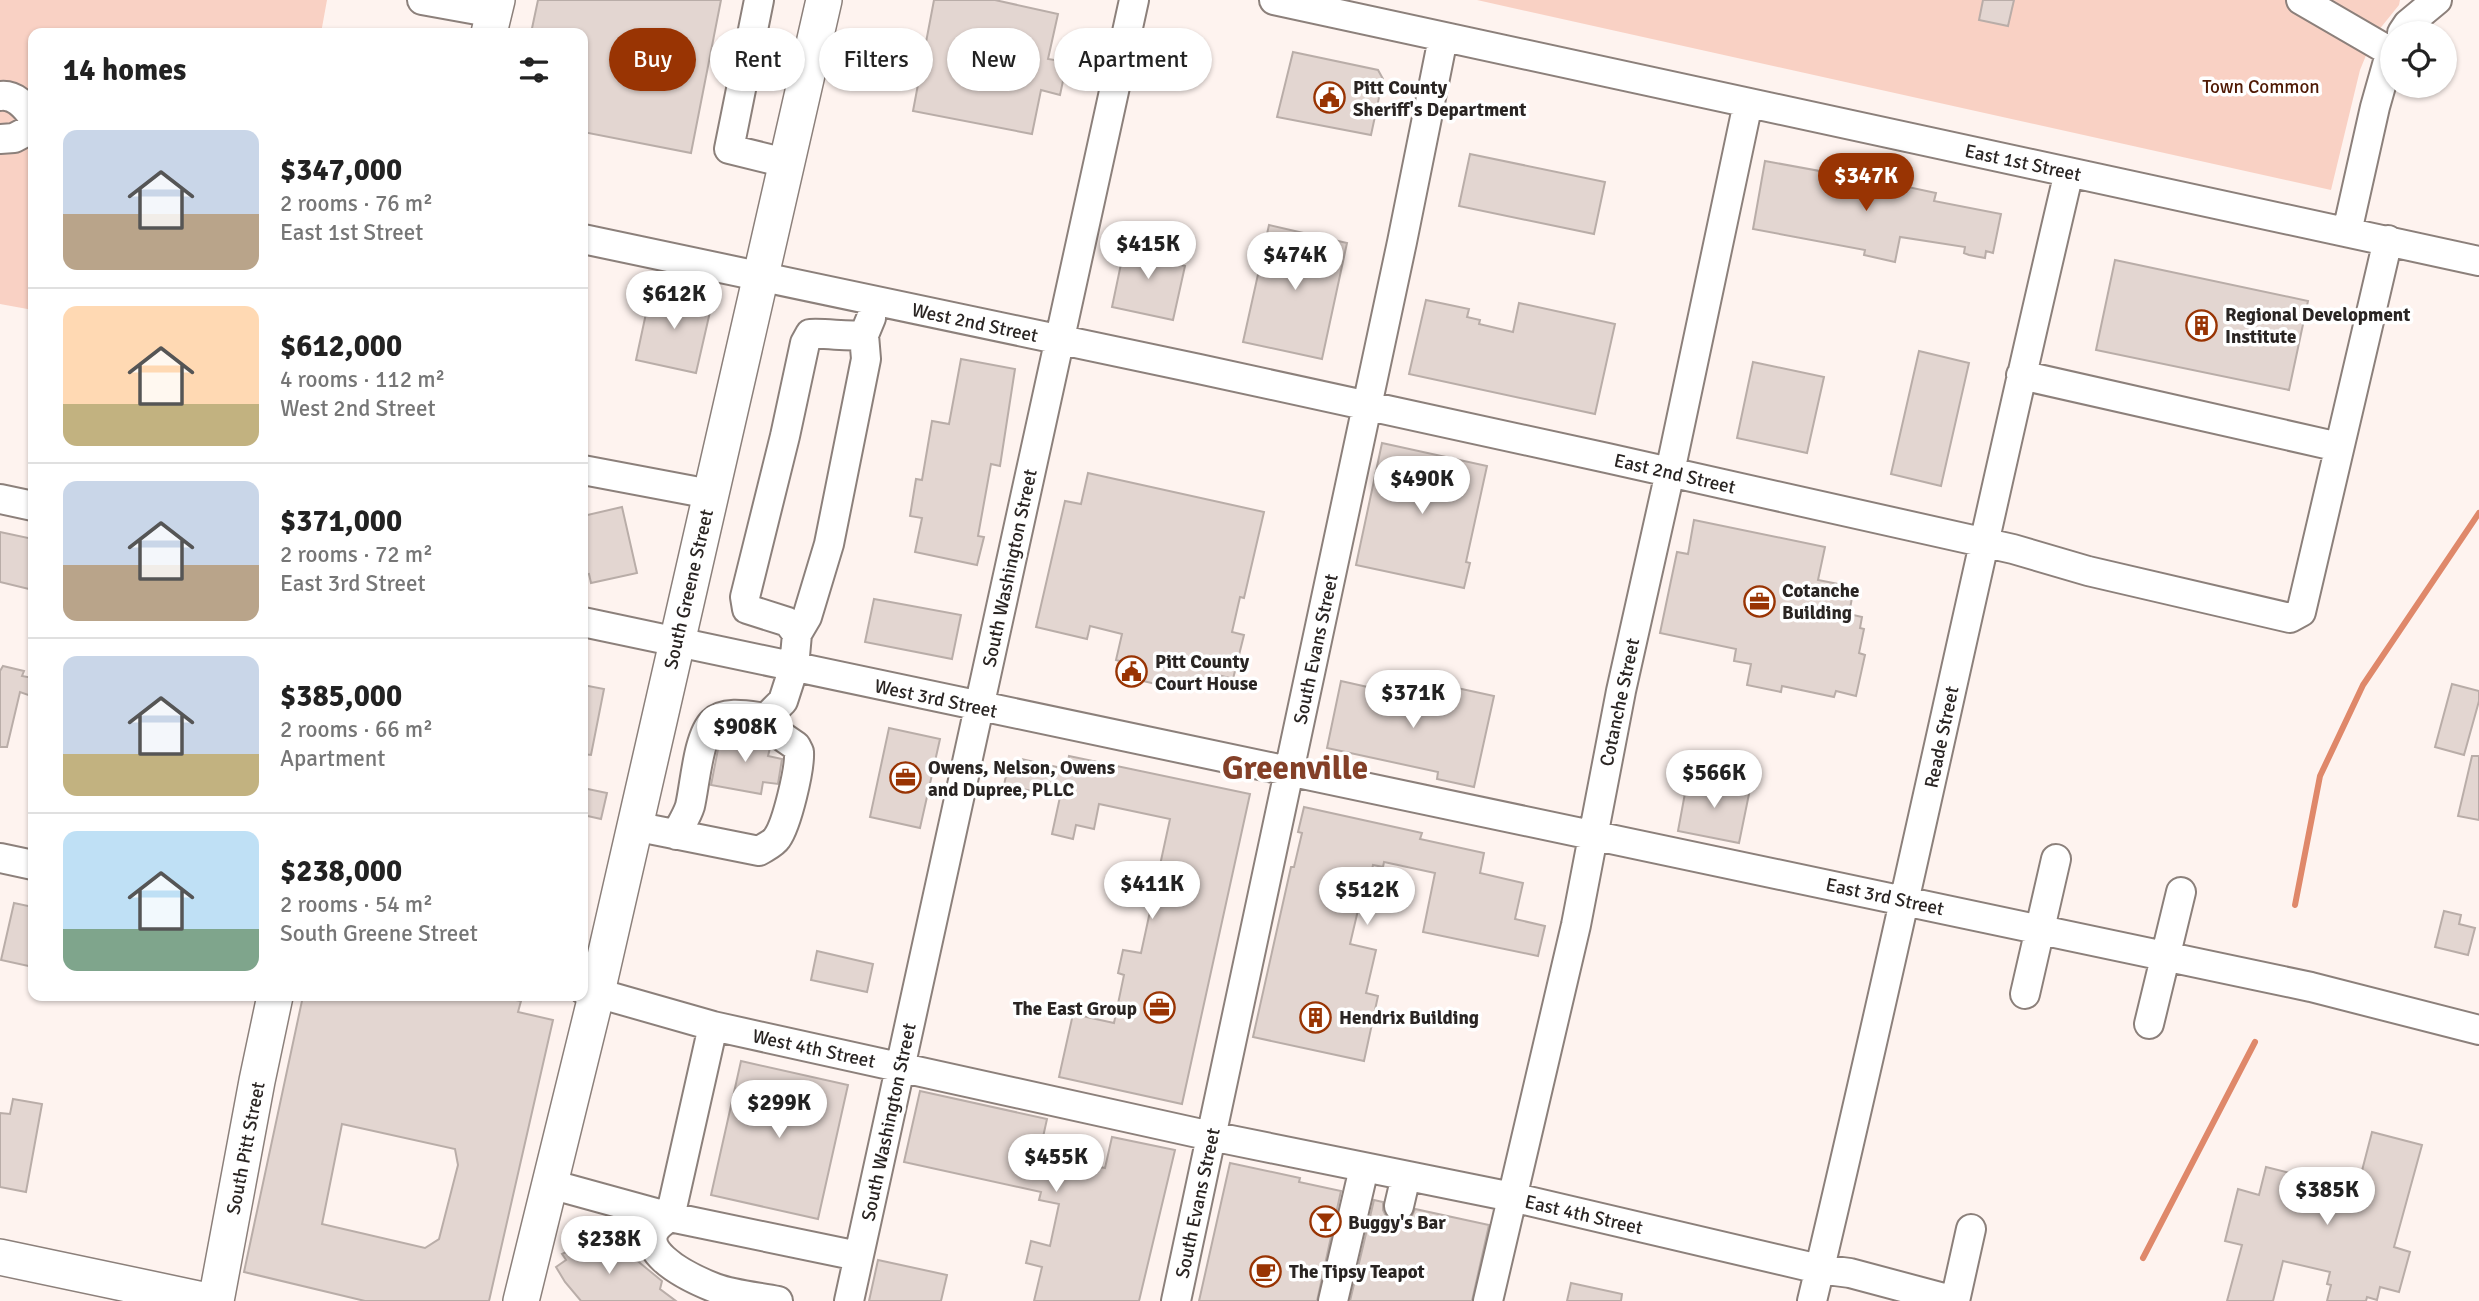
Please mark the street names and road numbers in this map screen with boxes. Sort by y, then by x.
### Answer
street label: East 1st Street [1962,139,2083,187]
street label: West 2nd Street [909,298,1040,348]
street label: East 2nd Street [1612,448,1738,500]
street label: South Washington Street [977,467,1043,669]
street label: South Greene Street [659,507,719,672]
street label: South Evans Street [1288,572,1344,727]
street label: Cotanche Street [1595,636,1645,768]
street label: West 3rd Street [872,674,1000,724]
street label: Reade Street [1919,684,1965,790]
street label: East 3rd Street [1823,873,1946,921]
street label: South Washington Street [856,1021,922,1223]
street label: West 4th Street [750,1024,878,1074]
street label: South Pitt Street [221,1079,271,1217]
street label: South Evans Street [1170,1126,1226,1281]
street label: East 4th Street [1522,1190,1645,1240]

